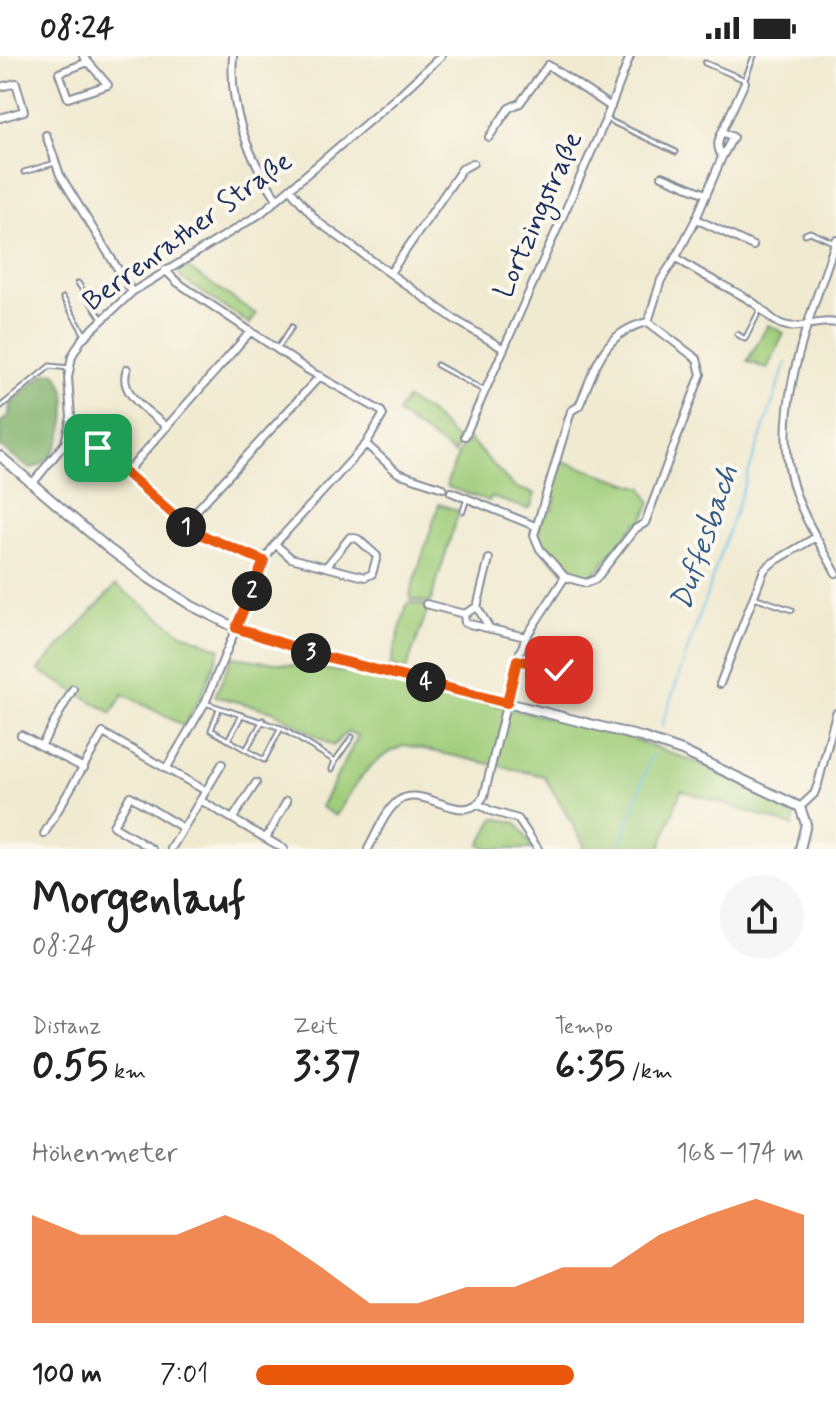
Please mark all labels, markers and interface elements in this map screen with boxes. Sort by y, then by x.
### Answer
text: 08:24 [40,9,114,48]
street label: Lortzingstraße [486,126,594,305]
street label: Berrenrather Straße [76,144,300,320]
pin [64,414,132,482]
icon: arrive [76,426,120,470]
water label: Duffesbach [662,460,748,616]
pin: 1 [166,507,206,547]
text: 1 [181,513,191,541]
pin: 2 [232,571,272,611]
text: 2 [247,577,257,605]
pin: 3 [291,633,331,673]
pin [525,636,593,704]
text: 3 [306,639,316,667]
icon: check [537,648,581,692]
pin: 4 [406,662,446,702]
text: 4 [420,668,432,696]
text: Morgenlauf [32,871,245,929]
button: share [720,875,804,959]
text: 08:24 [32,930,96,964]
text: Distanz [32,1013,101,1041]
text: Zeit [293,1013,338,1041]
text: Tempo [555,1013,613,1041]
text: 0.55 [32,1041,108,1093]
text: 3:37 [293,1041,360,1093]
text: 6:35 [555,1041,625,1093]
text: km [108,1058,146,1086]
text: /km [625,1058,673,1086]
text: Höhenmeter [32,1137,178,1171]
text: 168–174 m [676,1137,804,1171]
text: 100 m [32,1358,102,1392]
text: 7:01 [160,1358,208,1392]

